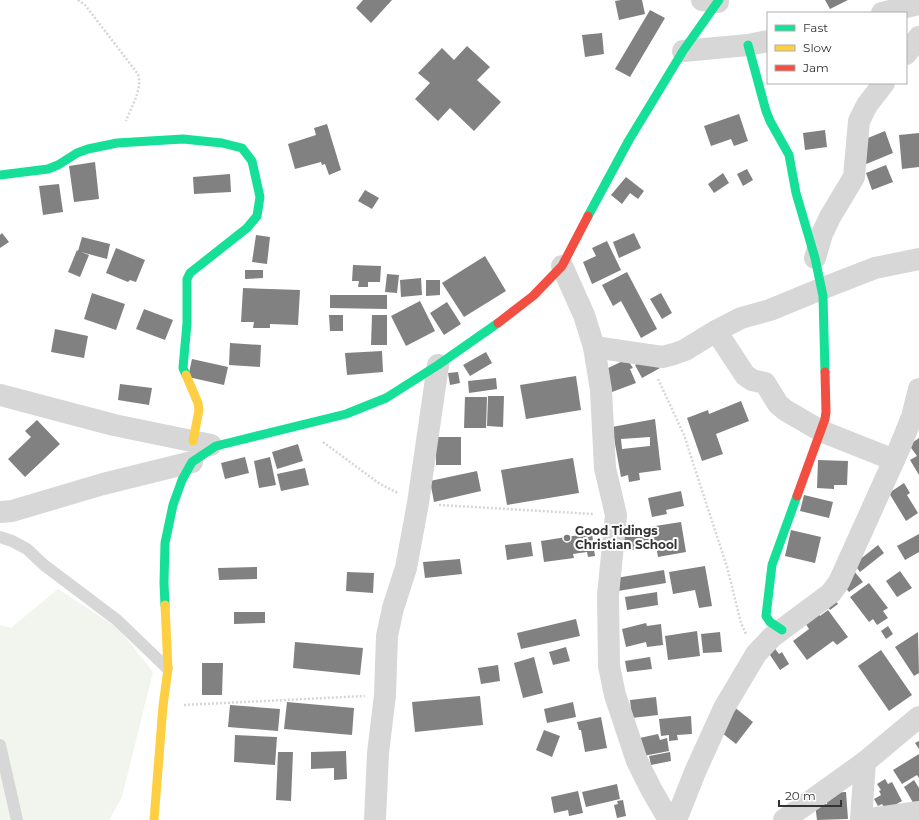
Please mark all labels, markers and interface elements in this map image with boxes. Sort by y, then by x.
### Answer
legend [767,12,907,84]
text: Fast [803,20,828,35]
text: Slow [803,40,832,55]
text: Jam [802,60,829,75]
place label: Good Tidings Christian School [575,523,677,552]
marker: Good Tidings Christian School [562,533,572,543]
scale bar [779,782,841,808]
text: 20 m [785,788,816,803]

